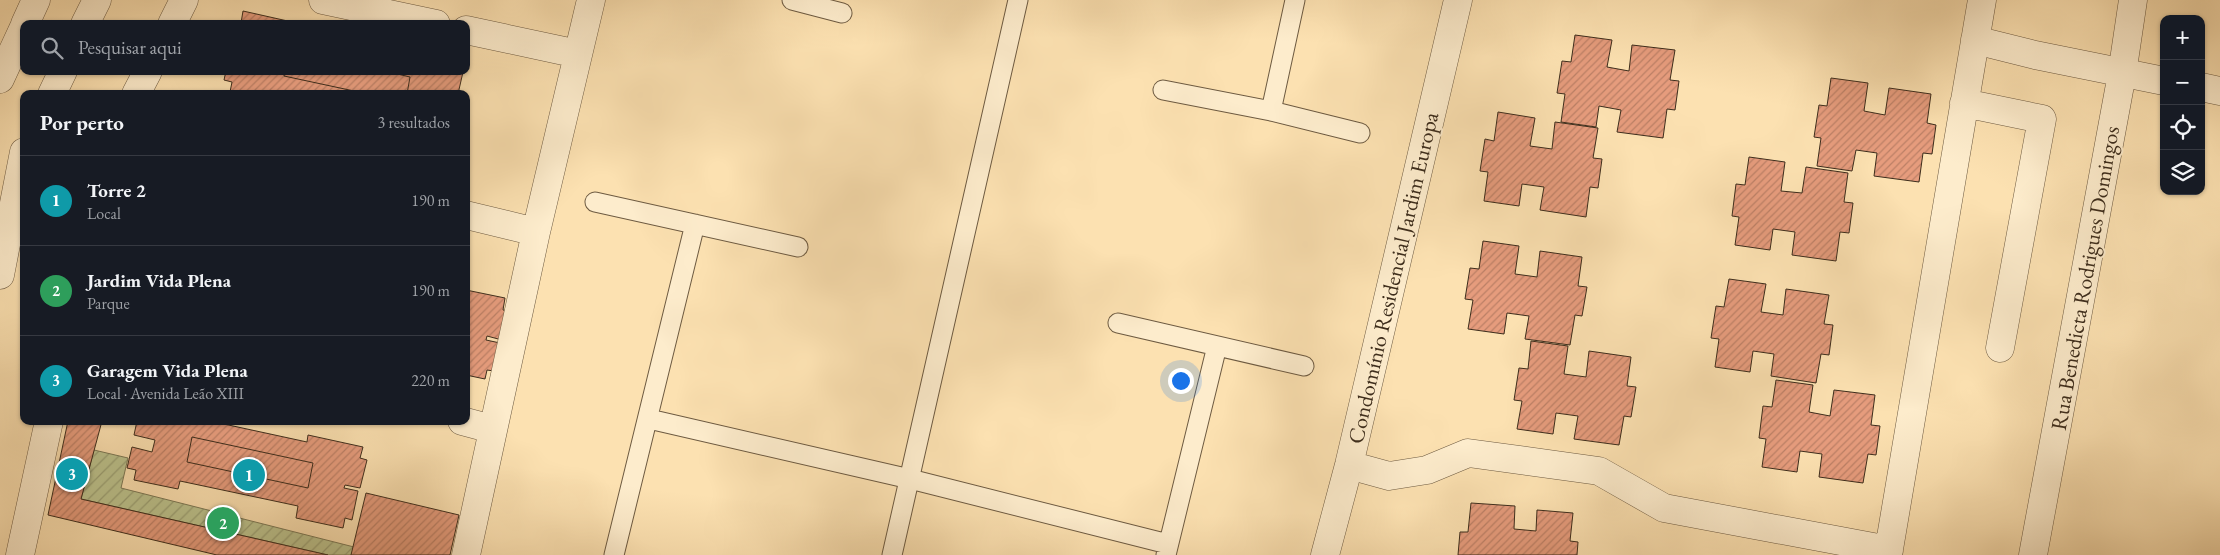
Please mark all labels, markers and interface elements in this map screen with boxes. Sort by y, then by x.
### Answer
map controls [2160,15,2205,195]
button: + [2160,15,2205,60]
search box [20,20,470,75]
icon: search [38,34,66,62]
text: Pesquisar aqui [78,35,182,60]
button: − [2160,60,2205,105]
button: locate [2160,105,2205,150]
text: Por perto [40,109,124,136]
street label: Condomínio Residencial Jardim Europa [1341,109,1445,447]
text: 3 resultados [378,112,450,133]
street label: Rua Benedicta Rodrigues Domingos [2044,124,2126,432]
button: layers [2160,150,2205,195]
text: Torre 2 [87,178,146,203]
text: 1 [52,190,60,211]
text: 190 m [411,190,450,211]
text: Local [87,203,121,224]
text: Jardim Vida Plena [87,268,231,293]
text: 2 [52,280,60,301]
text: 190 m [411,280,450,301]
text: Parque [87,293,130,314]
text: Garagem Vida Plena [87,358,248,383]
your location [1168,368,1194,394]
text: 3 [52,370,60,391]
text: 220 m [411,370,450,391]
text: Local · Avenida Leão XIII [87,383,244,404]
pin: 3 [56,455,88,493]
pin: 1 [233,456,265,494]
pin: 2 [207,504,239,542]

